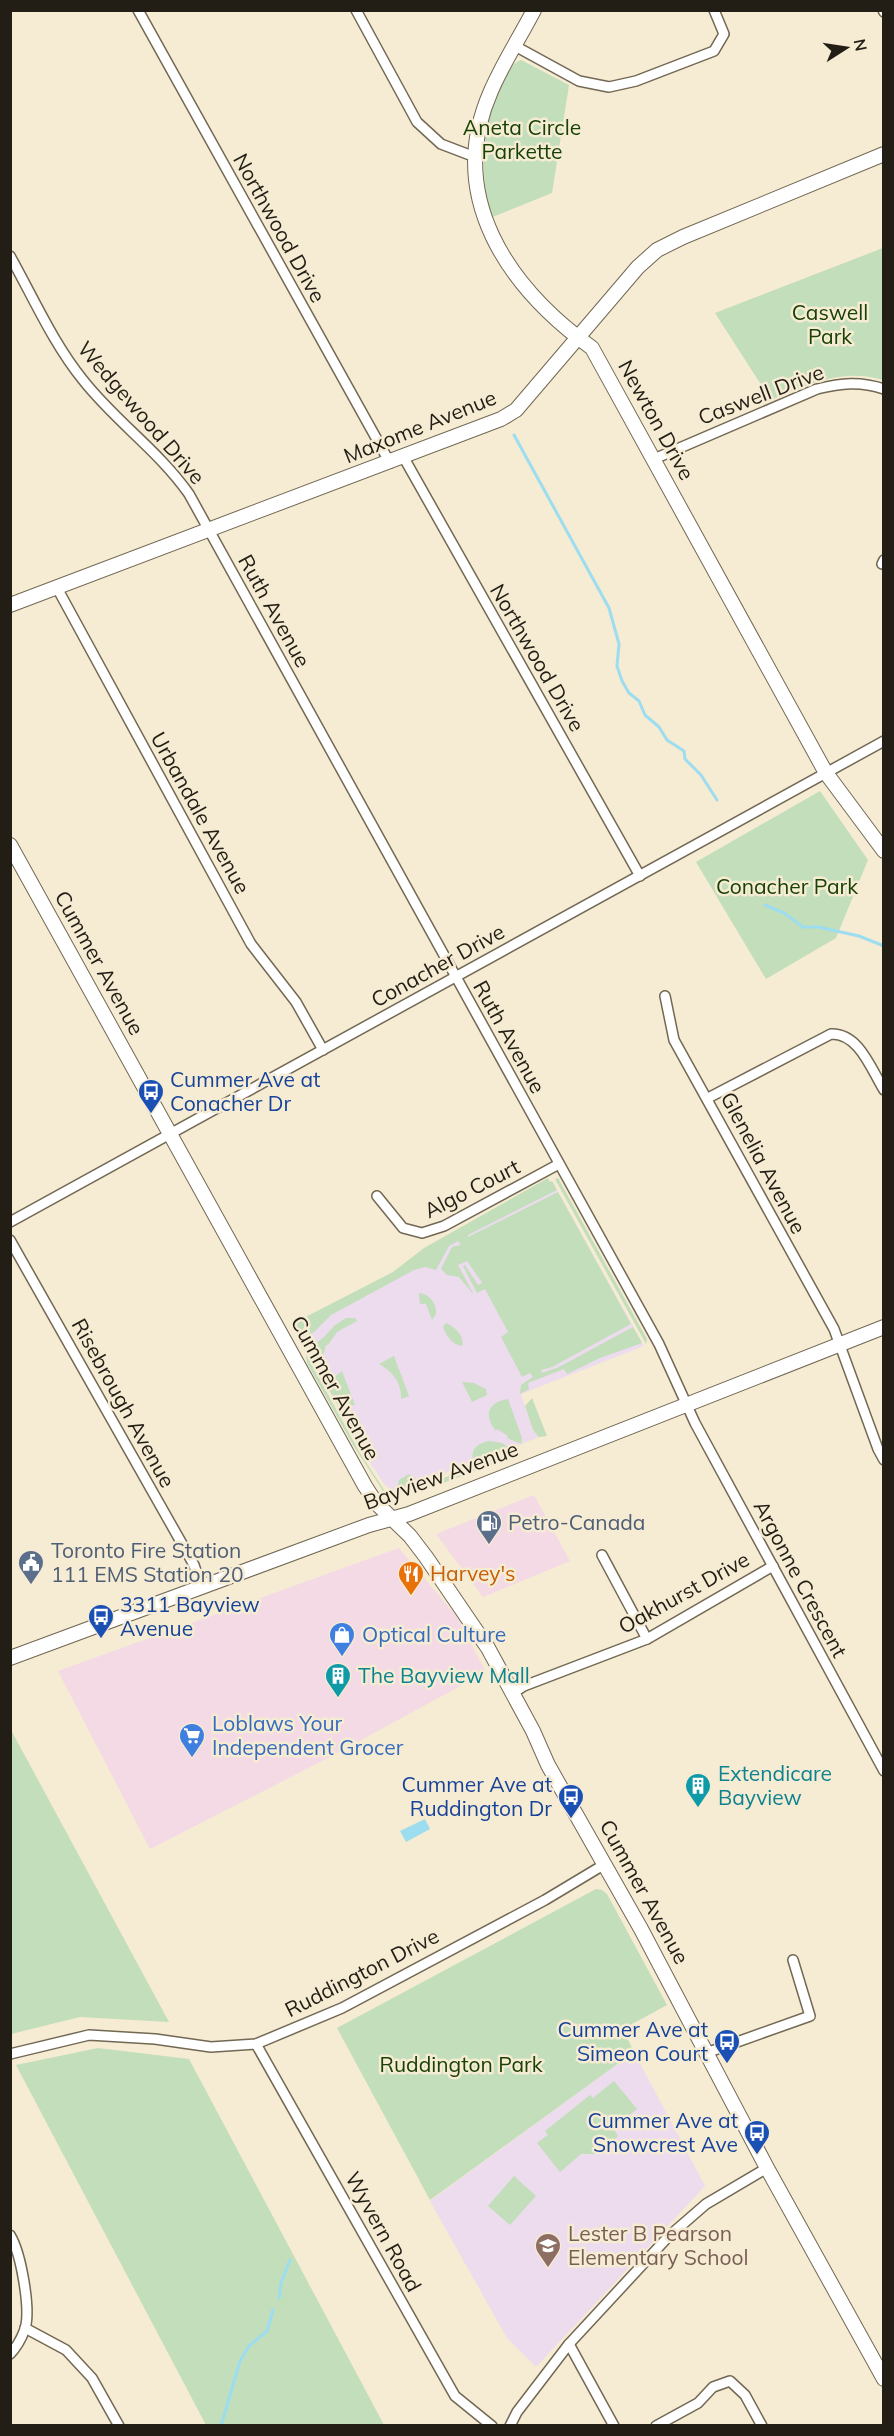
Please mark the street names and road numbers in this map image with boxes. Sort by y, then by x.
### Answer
street label: Northwood Drive [228,148,332,307]
street label: Wedgewood Drive [73,336,211,489]
street label: Newton Drive [613,355,701,484]
street label: Caswell Drive [694,358,827,430]
street label: Maxome Avenue [340,384,500,468]
street label: Ruth Avenue [233,550,317,671]
street label: Northwood Drive [485,579,591,736]
street label: Urbandale Avenue [146,727,256,898]
street label: Cummer Avenue [50,886,150,1039]
street label: Conacher Drive [366,918,509,1012]
street label: Ruth Avenue [468,976,552,1097]
street label: Glenelia Avenue [716,1087,812,1238]
street label: Algo Court [419,1153,524,1223]
street label: Cummer Avenue [286,1311,386,1464]
street label: Risebrough Avenue [67,1313,181,1492]
street label: Bayview Avenue [360,1435,521,1515]
street label: Argonne Crescent [749,1496,853,1661]
street label: Oakhurst Drive [614,1545,753,1639]
street label: Cummer Avenue [595,1815,695,1968]
street label: Ruddington Drive [280,1922,443,2022]
street label: Wyvern Road [340,2167,428,2296]

